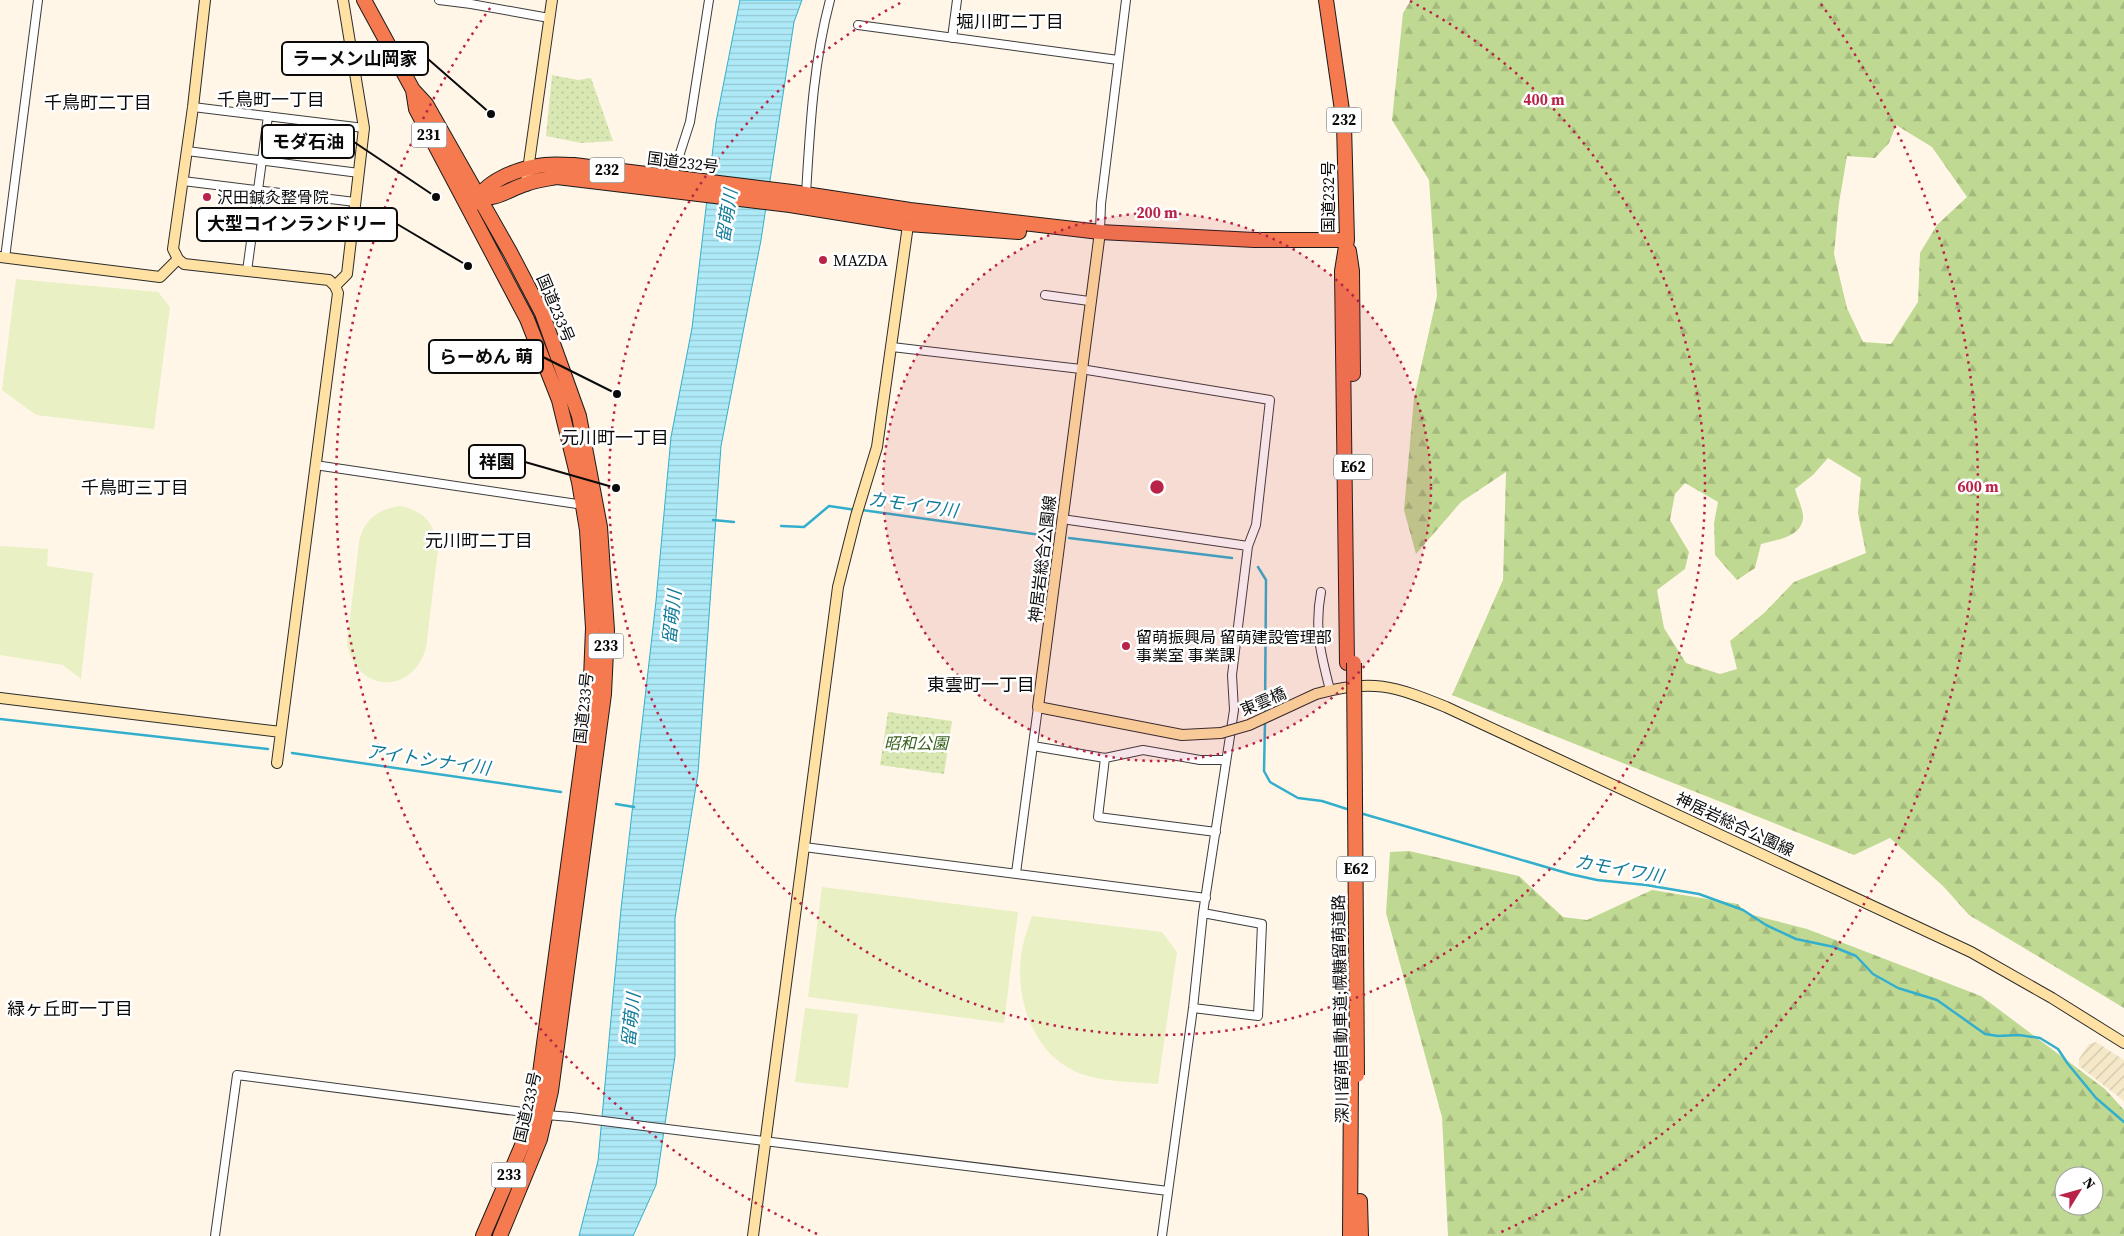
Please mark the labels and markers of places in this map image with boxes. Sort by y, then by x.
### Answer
callout: ラーメン山岡家 [282,42,428,75]
callout: モダ石油 [262,125,354,158]
place label: 沢田鍼灸整骨院 [217,186,329,208]
marker: 沢田鍼灸整骨院 [201,191,213,203]
callout: 大型コインランドリー [197,208,397,241]
place label: MAZDA [833,249,888,271]
marker: MAZDA [817,254,829,266]
callout: らーめん 萌 [429,340,543,373]
callout: 祥園 [469,445,525,478]
centre of rings [1148,478,1166,496]
place label: 留萌振興局 留萌建設管理部 事業室 事業課 [1136,626,1332,666]
marker: 留萌振興局 留萌建設管理部 事業室 事業課 [1120,640,1132,652]

